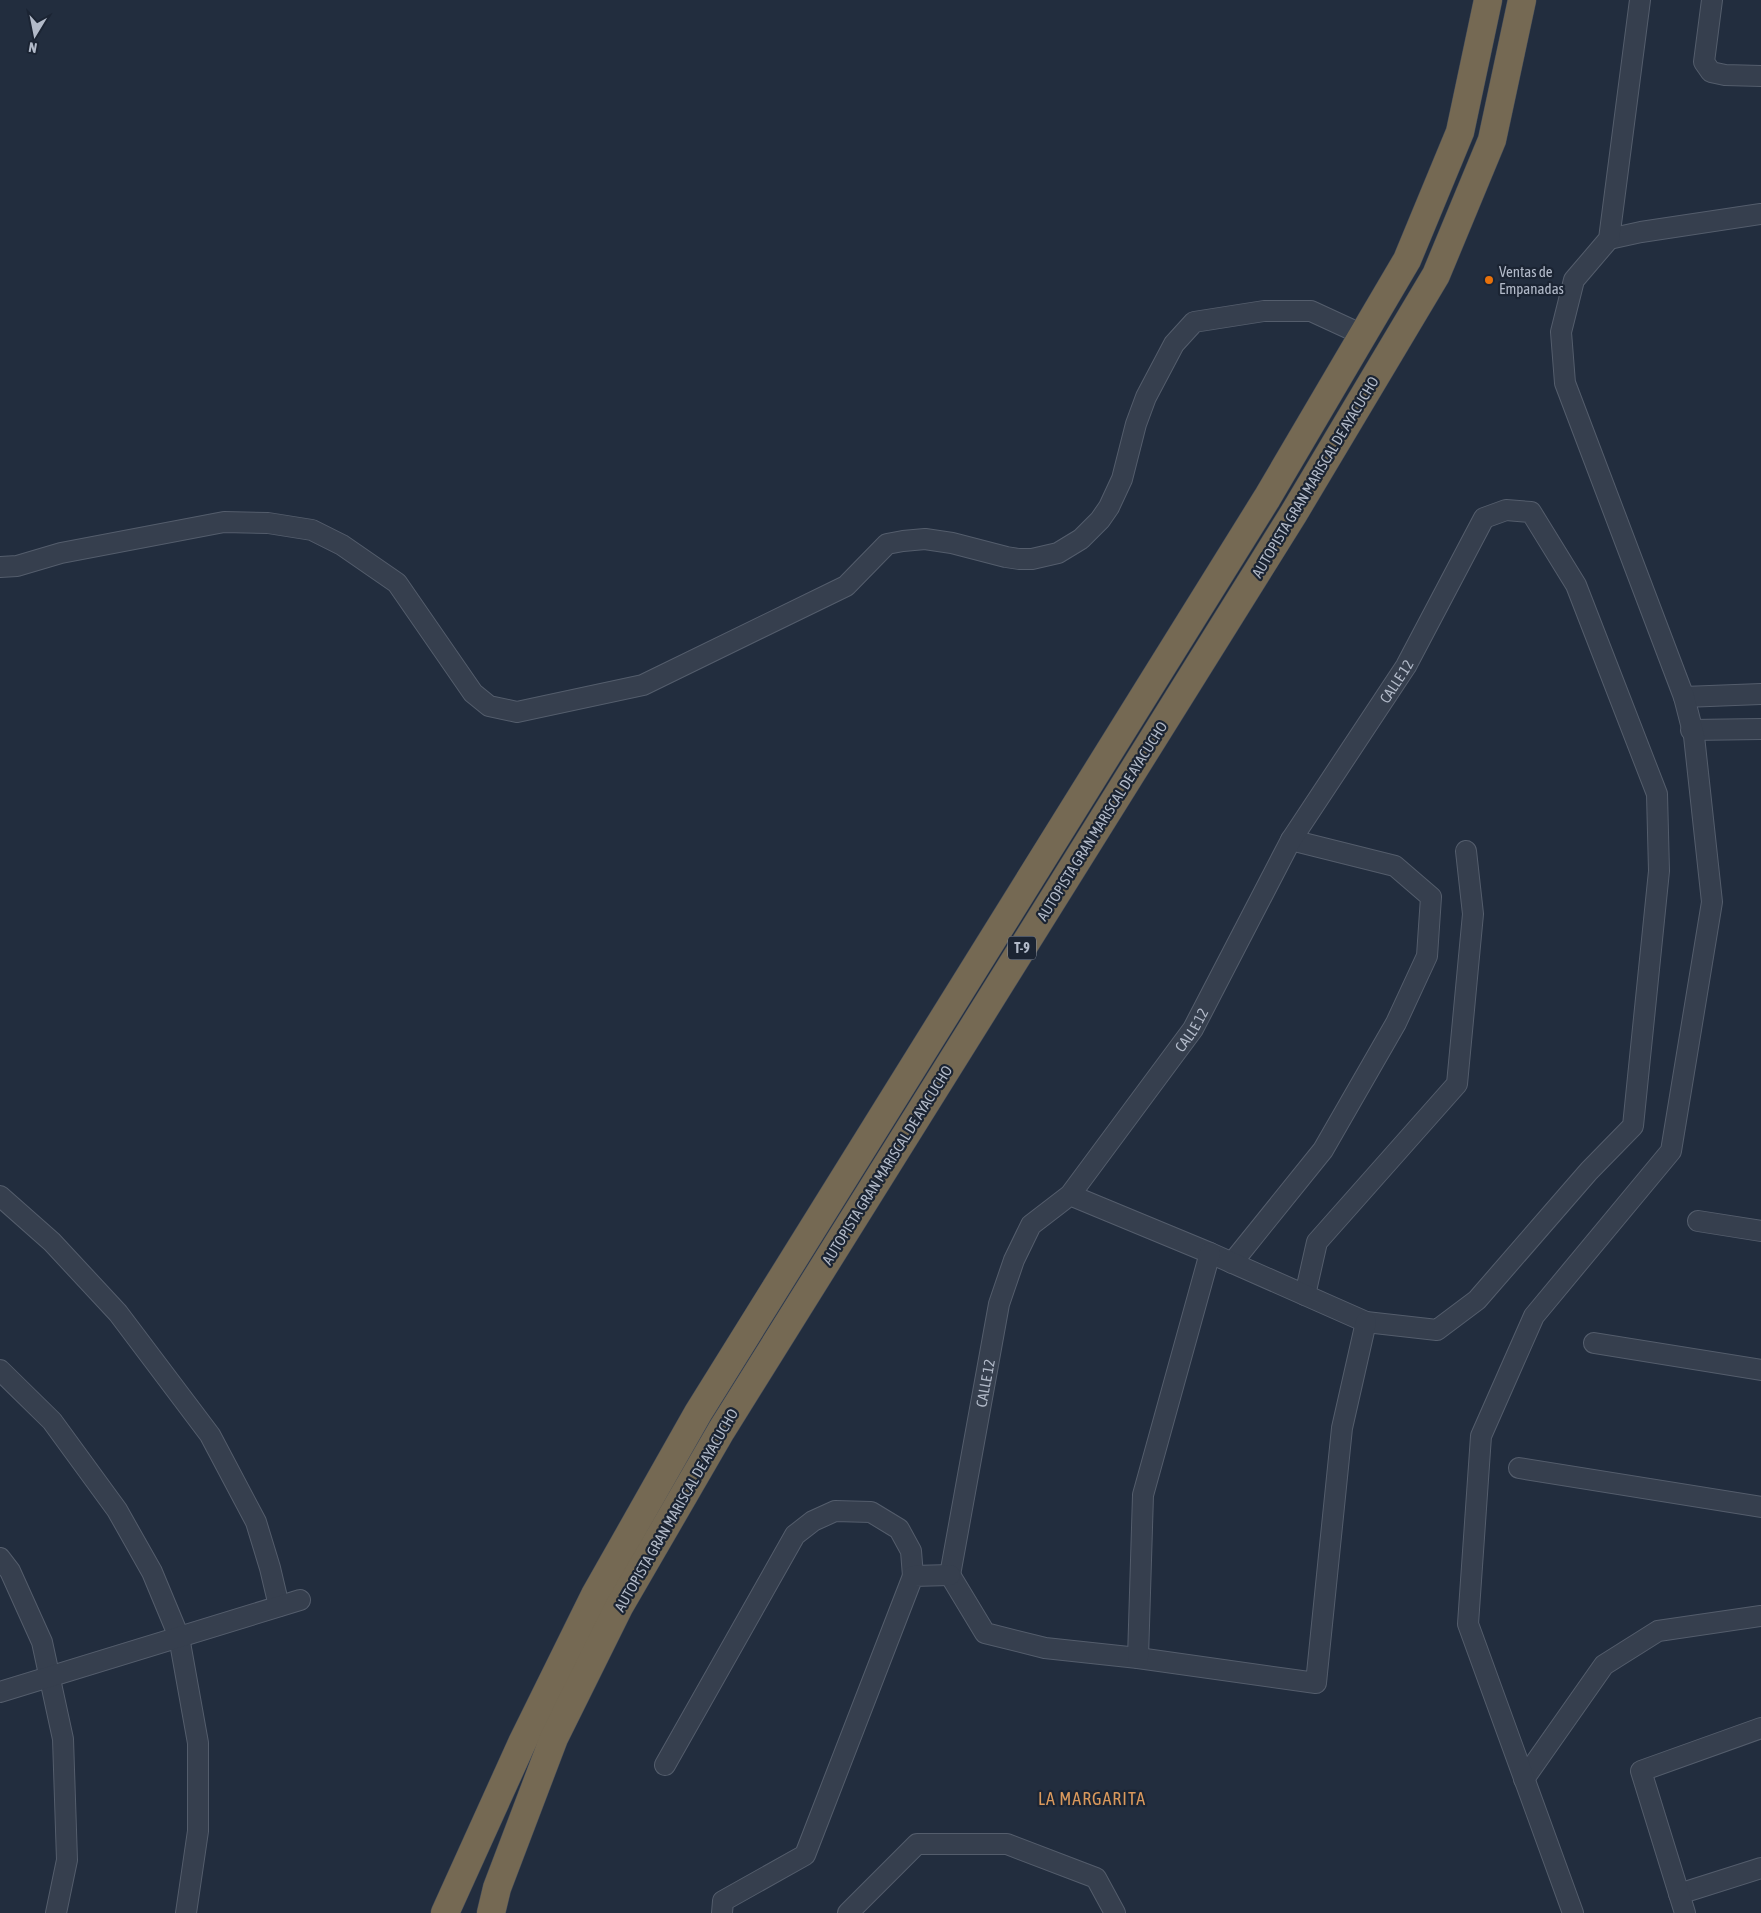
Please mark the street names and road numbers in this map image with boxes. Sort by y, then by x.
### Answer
street label: AUTOPISTA GRAN MARISCAL DE AYACUCHO [1248,373,1382,581]
street label: CALLE 12 [1376,657,1416,706]
street label: AUTOPISTA GRAN MARISCAL DE AYACUCHO [1033,718,1171,924]
road number: T-9 [1008,936,1036,960]
street label: CALLE 12 [1171,1005,1211,1055]
street label: AUTOPISTA GRAN MARISCAL DE AYACUCHO [818,1062,956,1268]
street label: CALLE 12 [972,1358,997,1408]
street label: AUTOPISTA GRAN MARISCAL DE AYACUCHO [611,1405,741,1614]

